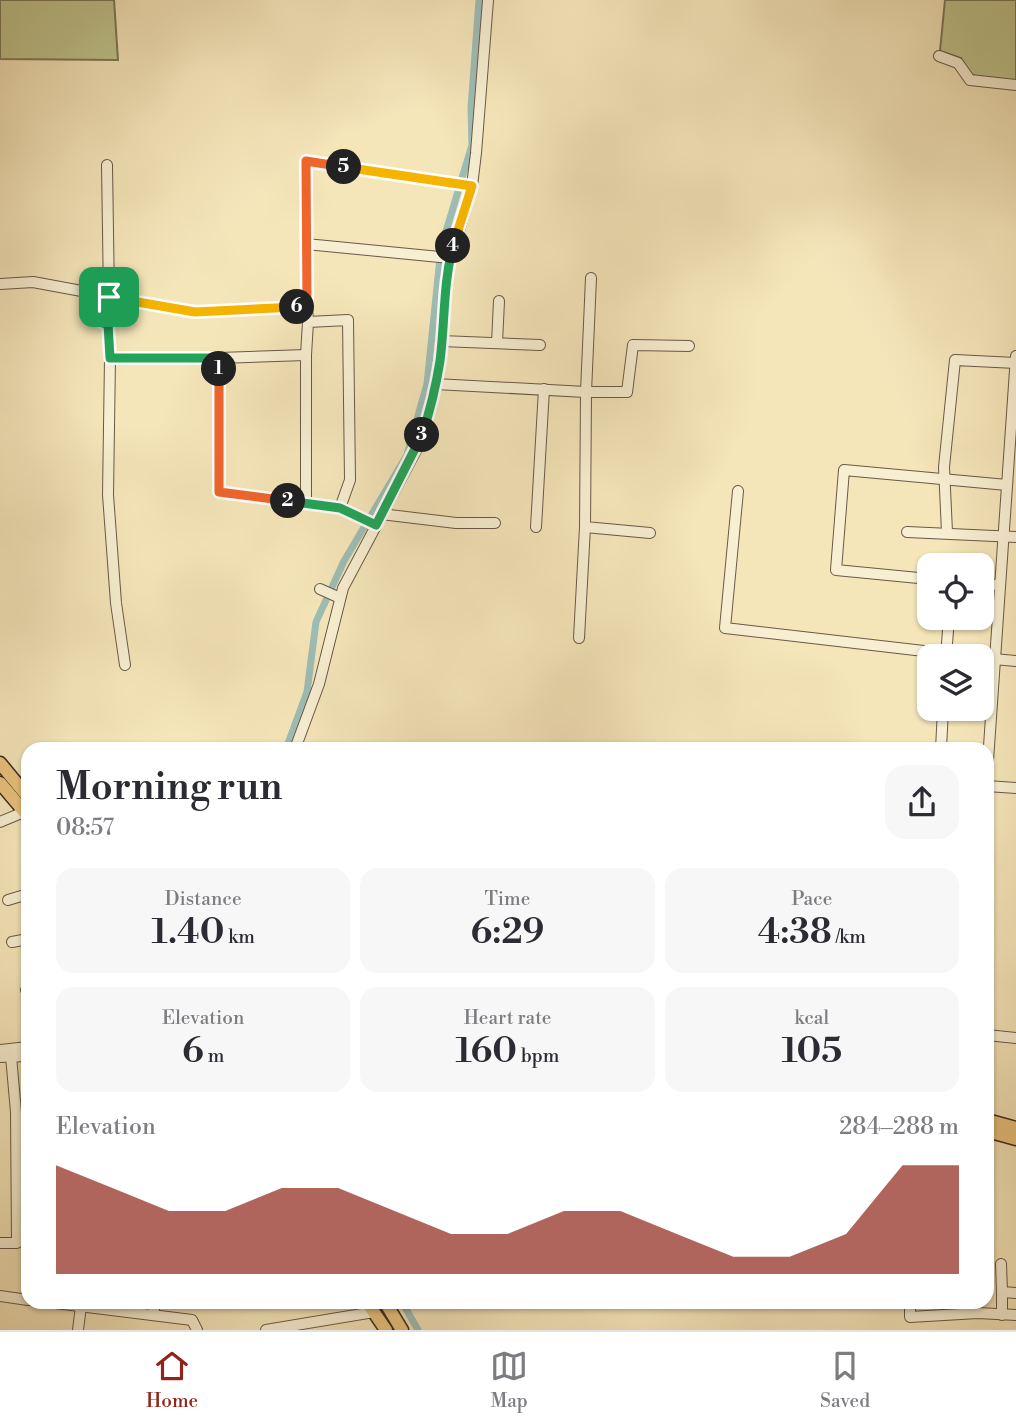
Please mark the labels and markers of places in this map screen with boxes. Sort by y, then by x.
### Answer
pin: 5 [326,150,362,184]
pin: 4 [435,229,470,264]
pin [79,267,139,327]
pin: 6 [280,290,314,324]
pin: 1 [202,352,236,386]
pin: 3 [404,418,440,452]
pin: 2 [270,484,306,518]

